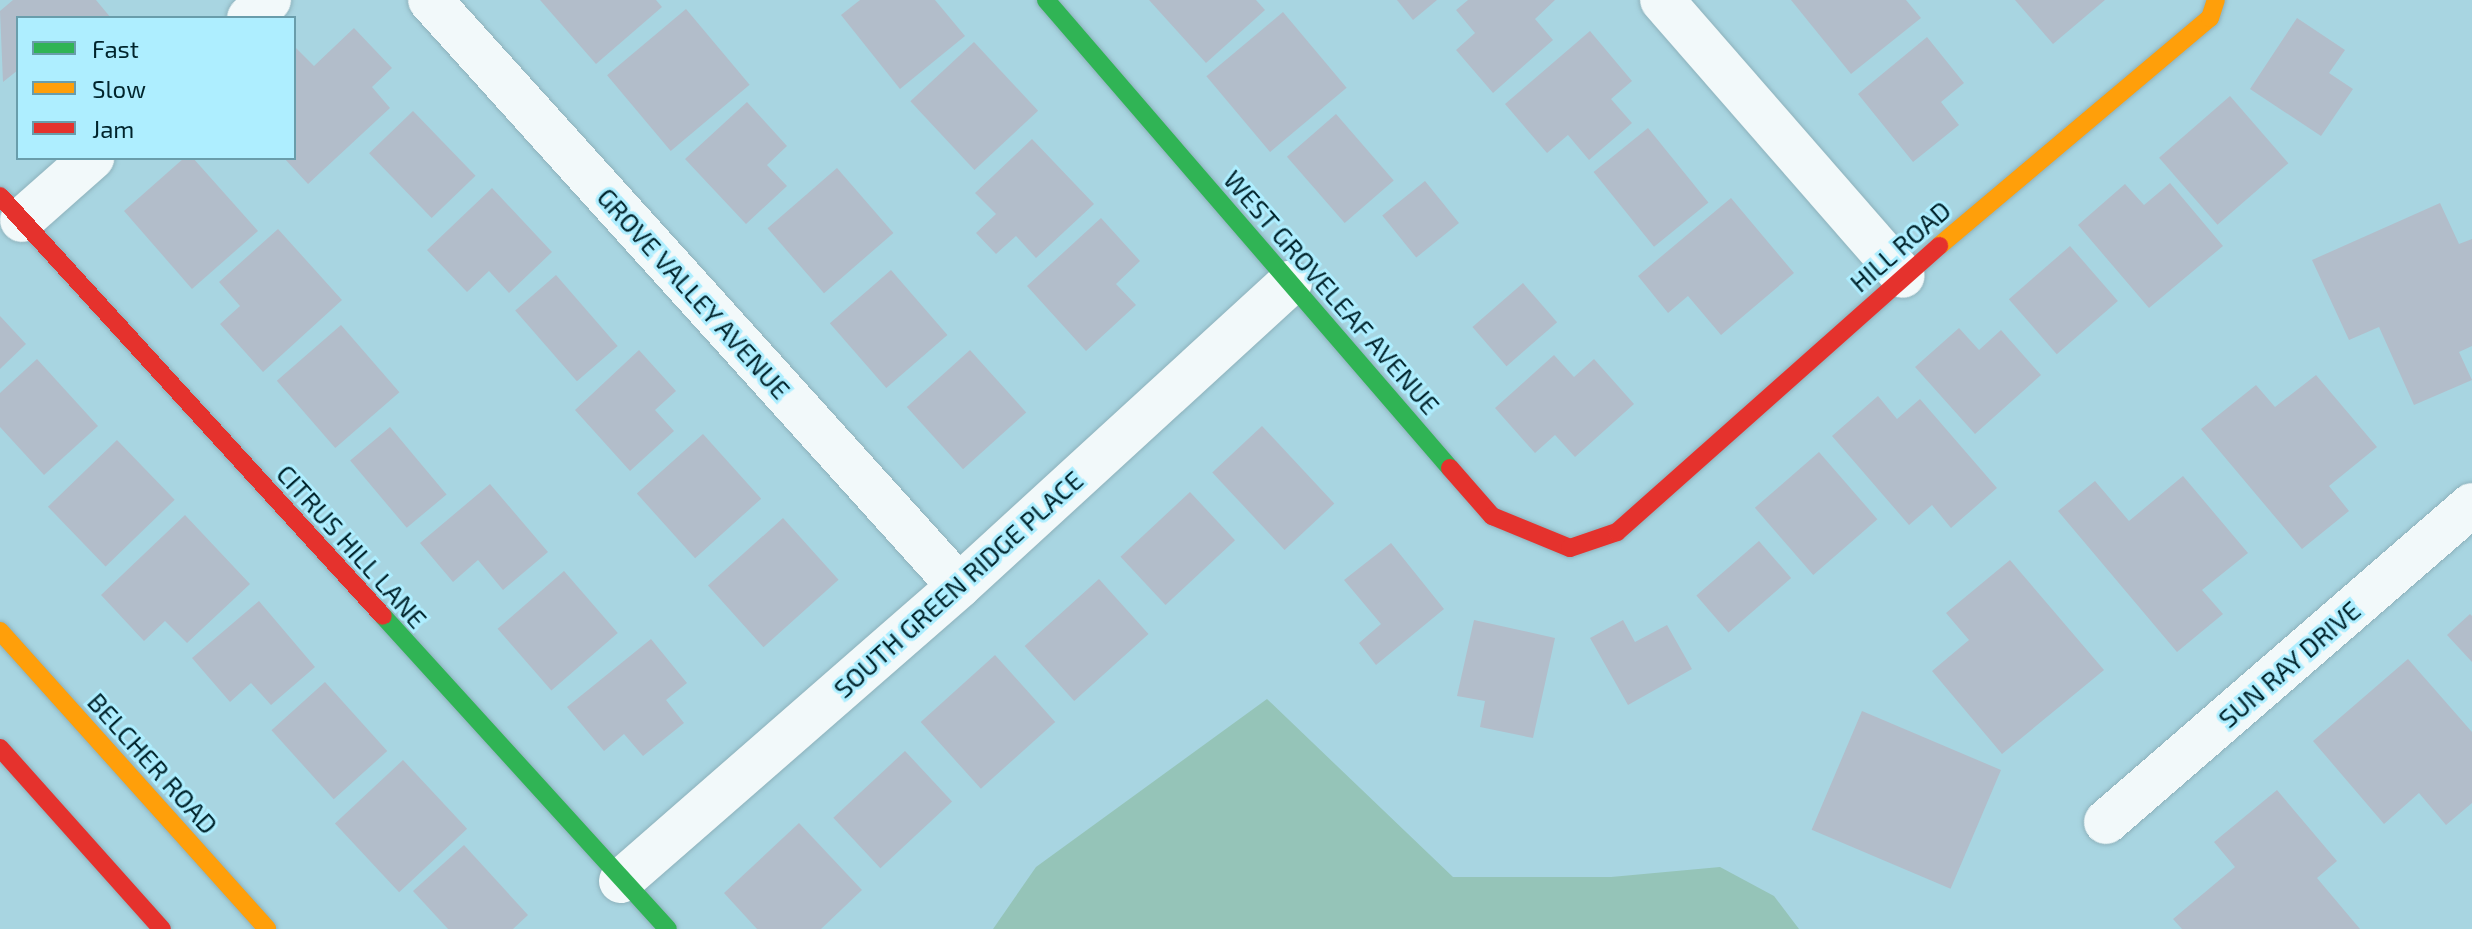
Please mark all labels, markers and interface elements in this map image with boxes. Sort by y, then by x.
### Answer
legend [16,16,296,160]
text: Fast [92,34,139,63]
text: Slow [92,74,146,103]
text: Jam [92,114,134,143]
street label: WEST GROVELEAF AVENUE [1217,163,1447,421]
street label: GROVE VALLEY AVENUE [591,180,797,406]
street label: HILL ROAD [1843,194,1957,298]
street label: CITRUS HILL LANE [270,458,434,634]
street label: SOUTH GREEN RIDGE PLACE [827,464,1089,704]
street label: SUN RAY DRIVE [2212,594,2366,734]
street label: BELCHER ROAD [82,686,224,840]

